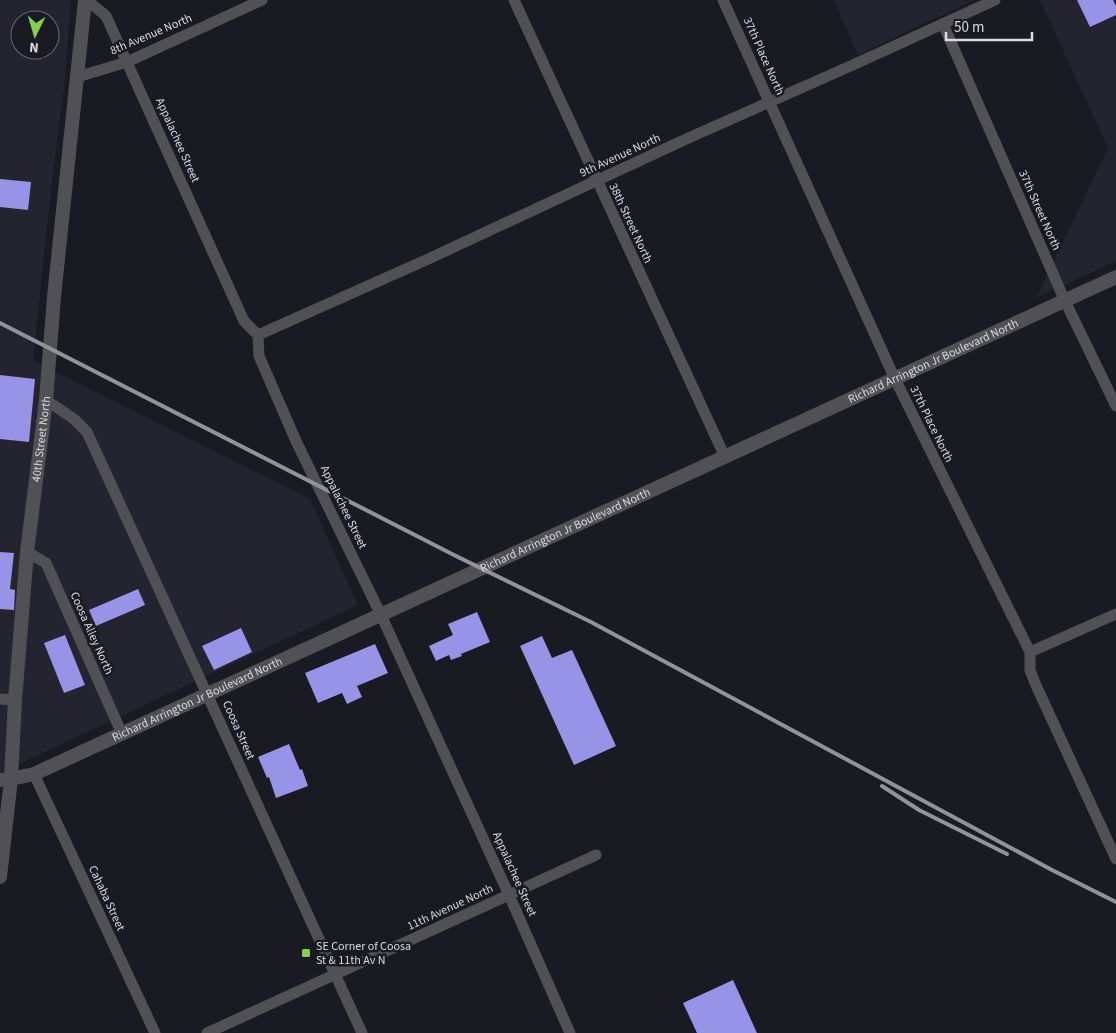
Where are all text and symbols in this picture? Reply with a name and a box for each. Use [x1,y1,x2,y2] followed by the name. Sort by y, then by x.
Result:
[10,10,60,60] north arrow
[108,10,195,59] street label: 8th Avenue North
[946,10,1032,42] scale bar
[739,15,788,98] street label: 37th Place North
[954,17,984,38] text: 50 m
[28,37,39,57] text: N
[151,95,204,185] street label: Appalachee Street
[577,129,663,182] street label: 9th Avenue North
[1014,167,1065,253] street label: 37th Street North
[605,180,657,266] street label: 38th Street North
[845,315,1021,408] street label: Richard Arrington Jr Boulevard North
[906,383,957,465] street label: 37th Place North
[28,396,55,483] street label: 40th Street North
[316,463,371,552] street label: Appalachee Street
[477,484,653,577] street label: Richard Arrington Jr Boulevard North
[66,589,117,677] street label: Coosa Alley North
[109,653,285,746] street label: Richard Arrington Jr Boulevard North
[218,698,259,763] street label: Coosa Street
[488,829,541,919] street label: Appalachee Street
[84,863,129,934] street label: Cahaba Street
[404,880,496,935] street label: 11th Avenue North
[316,938,411,969] place label: SE Corner of Coosa St & 11th Av N
[300,947,312,959] marker: SE Corner of Coosa St & 11th Av N

